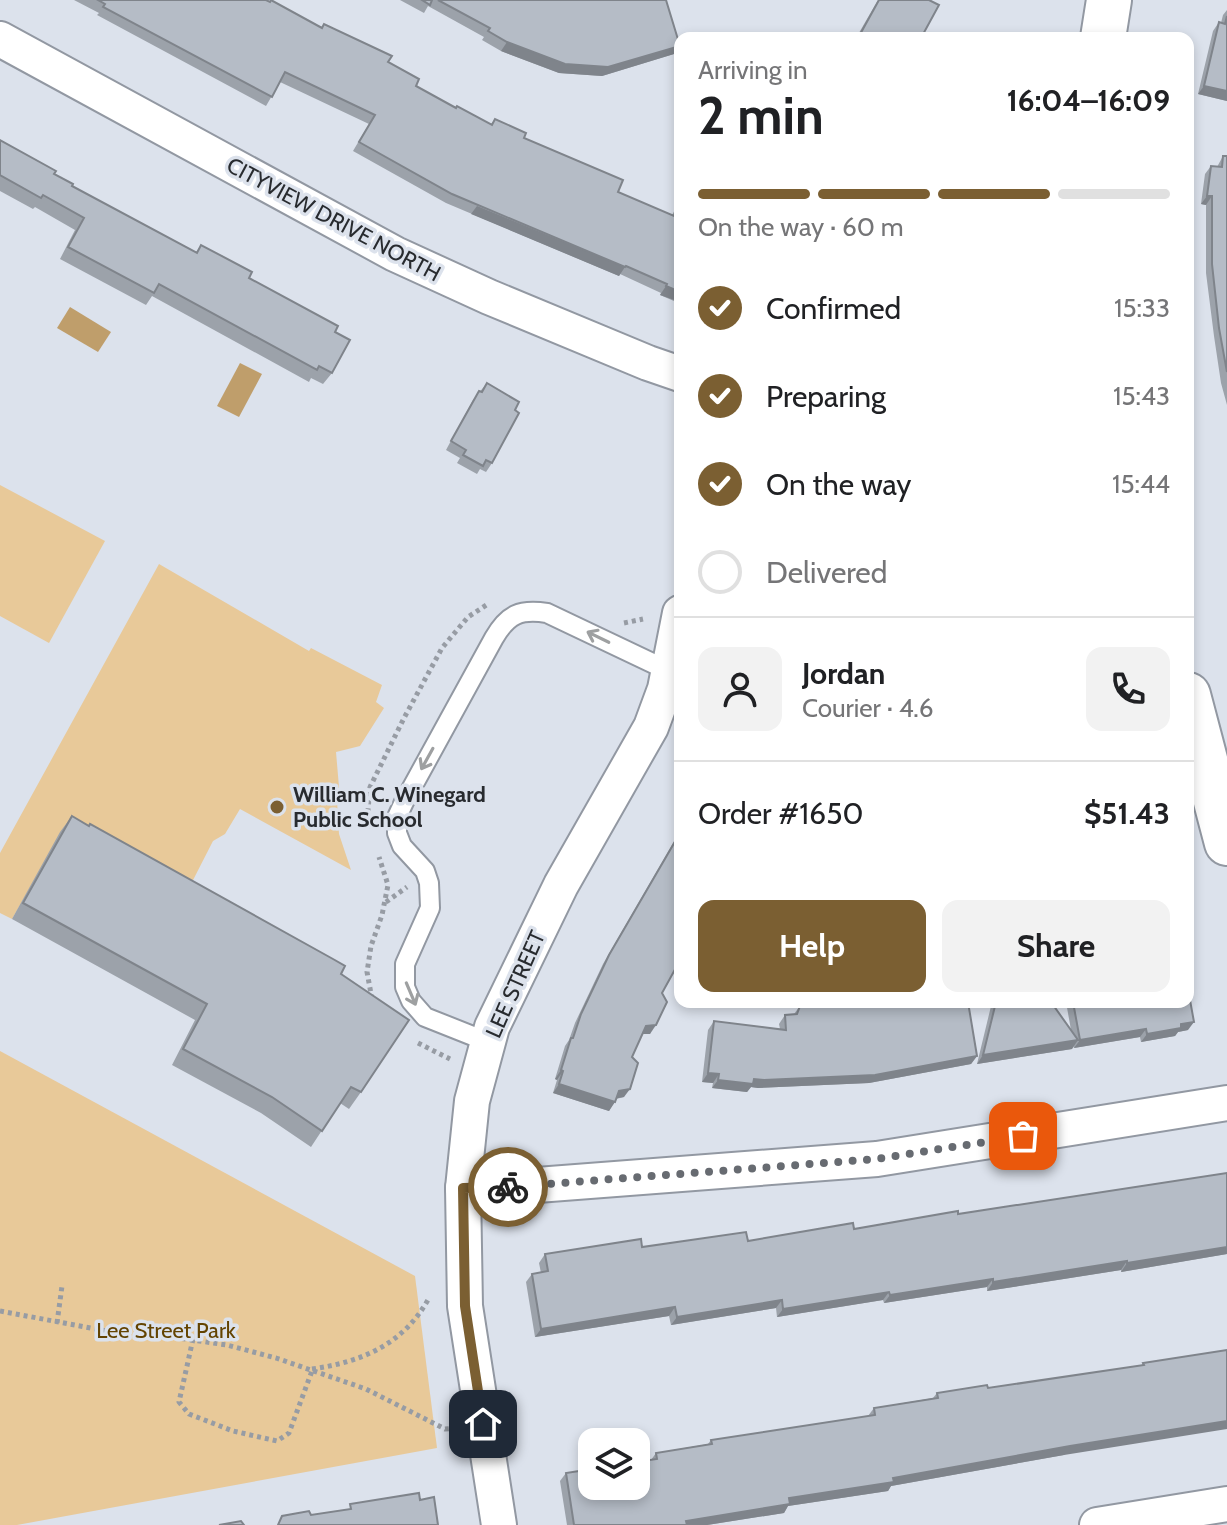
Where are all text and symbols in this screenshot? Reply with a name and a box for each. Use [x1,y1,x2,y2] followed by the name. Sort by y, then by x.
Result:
[698,54,808,86] text: Arriving in
[1007,82,1170,119] text: 16:04–16:09
[698,84,824,147] text: 2 min
[222,152,445,287] street label: CITYVIEW DRIVE NORTH
[698,211,904,243] text: On the way · 60 m
[698,286,742,330] icon: check
[766,290,901,327] text: Confirmed
[1114,292,1170,324] text: 15:33
[698,374,742,418] icon: check
[766,378,886,415] text: Preparing
[1113,380,1170,412] text: 15:43
[698,462,742,506] icon: check
[766,466,911,503] text: On the way
[1112,468,1170,500] text: 15:44
[766,554,887,591] text: Delivered
[587,629,611,644] one-way arrow
[698,647,782,731] button: person
[1086,647,1170,731] button: phone
[802,655,885,692] text: Jordan
[802,692,934,724] text: Courier · 4.6
[419,747,435,770] one-way arrow
[293,781,486,833] place label: William C. Winegard Public School
[698,795,863,832] text: Order #1650
[1084,795,1170,832] text: $51.43
[268,798,286,816] marker: William C. Winegard Public School
[698,900,926,992] button: Help
[942,900,1170,992] button: Share
[480,926,551,1042] street label: LEE STREET
[404,982,419,1006] one-way arrow
[989,1102,1057,1170] pin
[1001,1114,1045,1158] icon: bag
[468,1147,548,1227] courier
[486,1165,530,1209] icon: bike
[96,1317,236,1344] park label: Lee Street Park
[449,1390,517,1458] pin
[461,1402,505,1446] icon: home
[578,1428,650,1500] map controls
[578,1428,650,1500] button: layers

